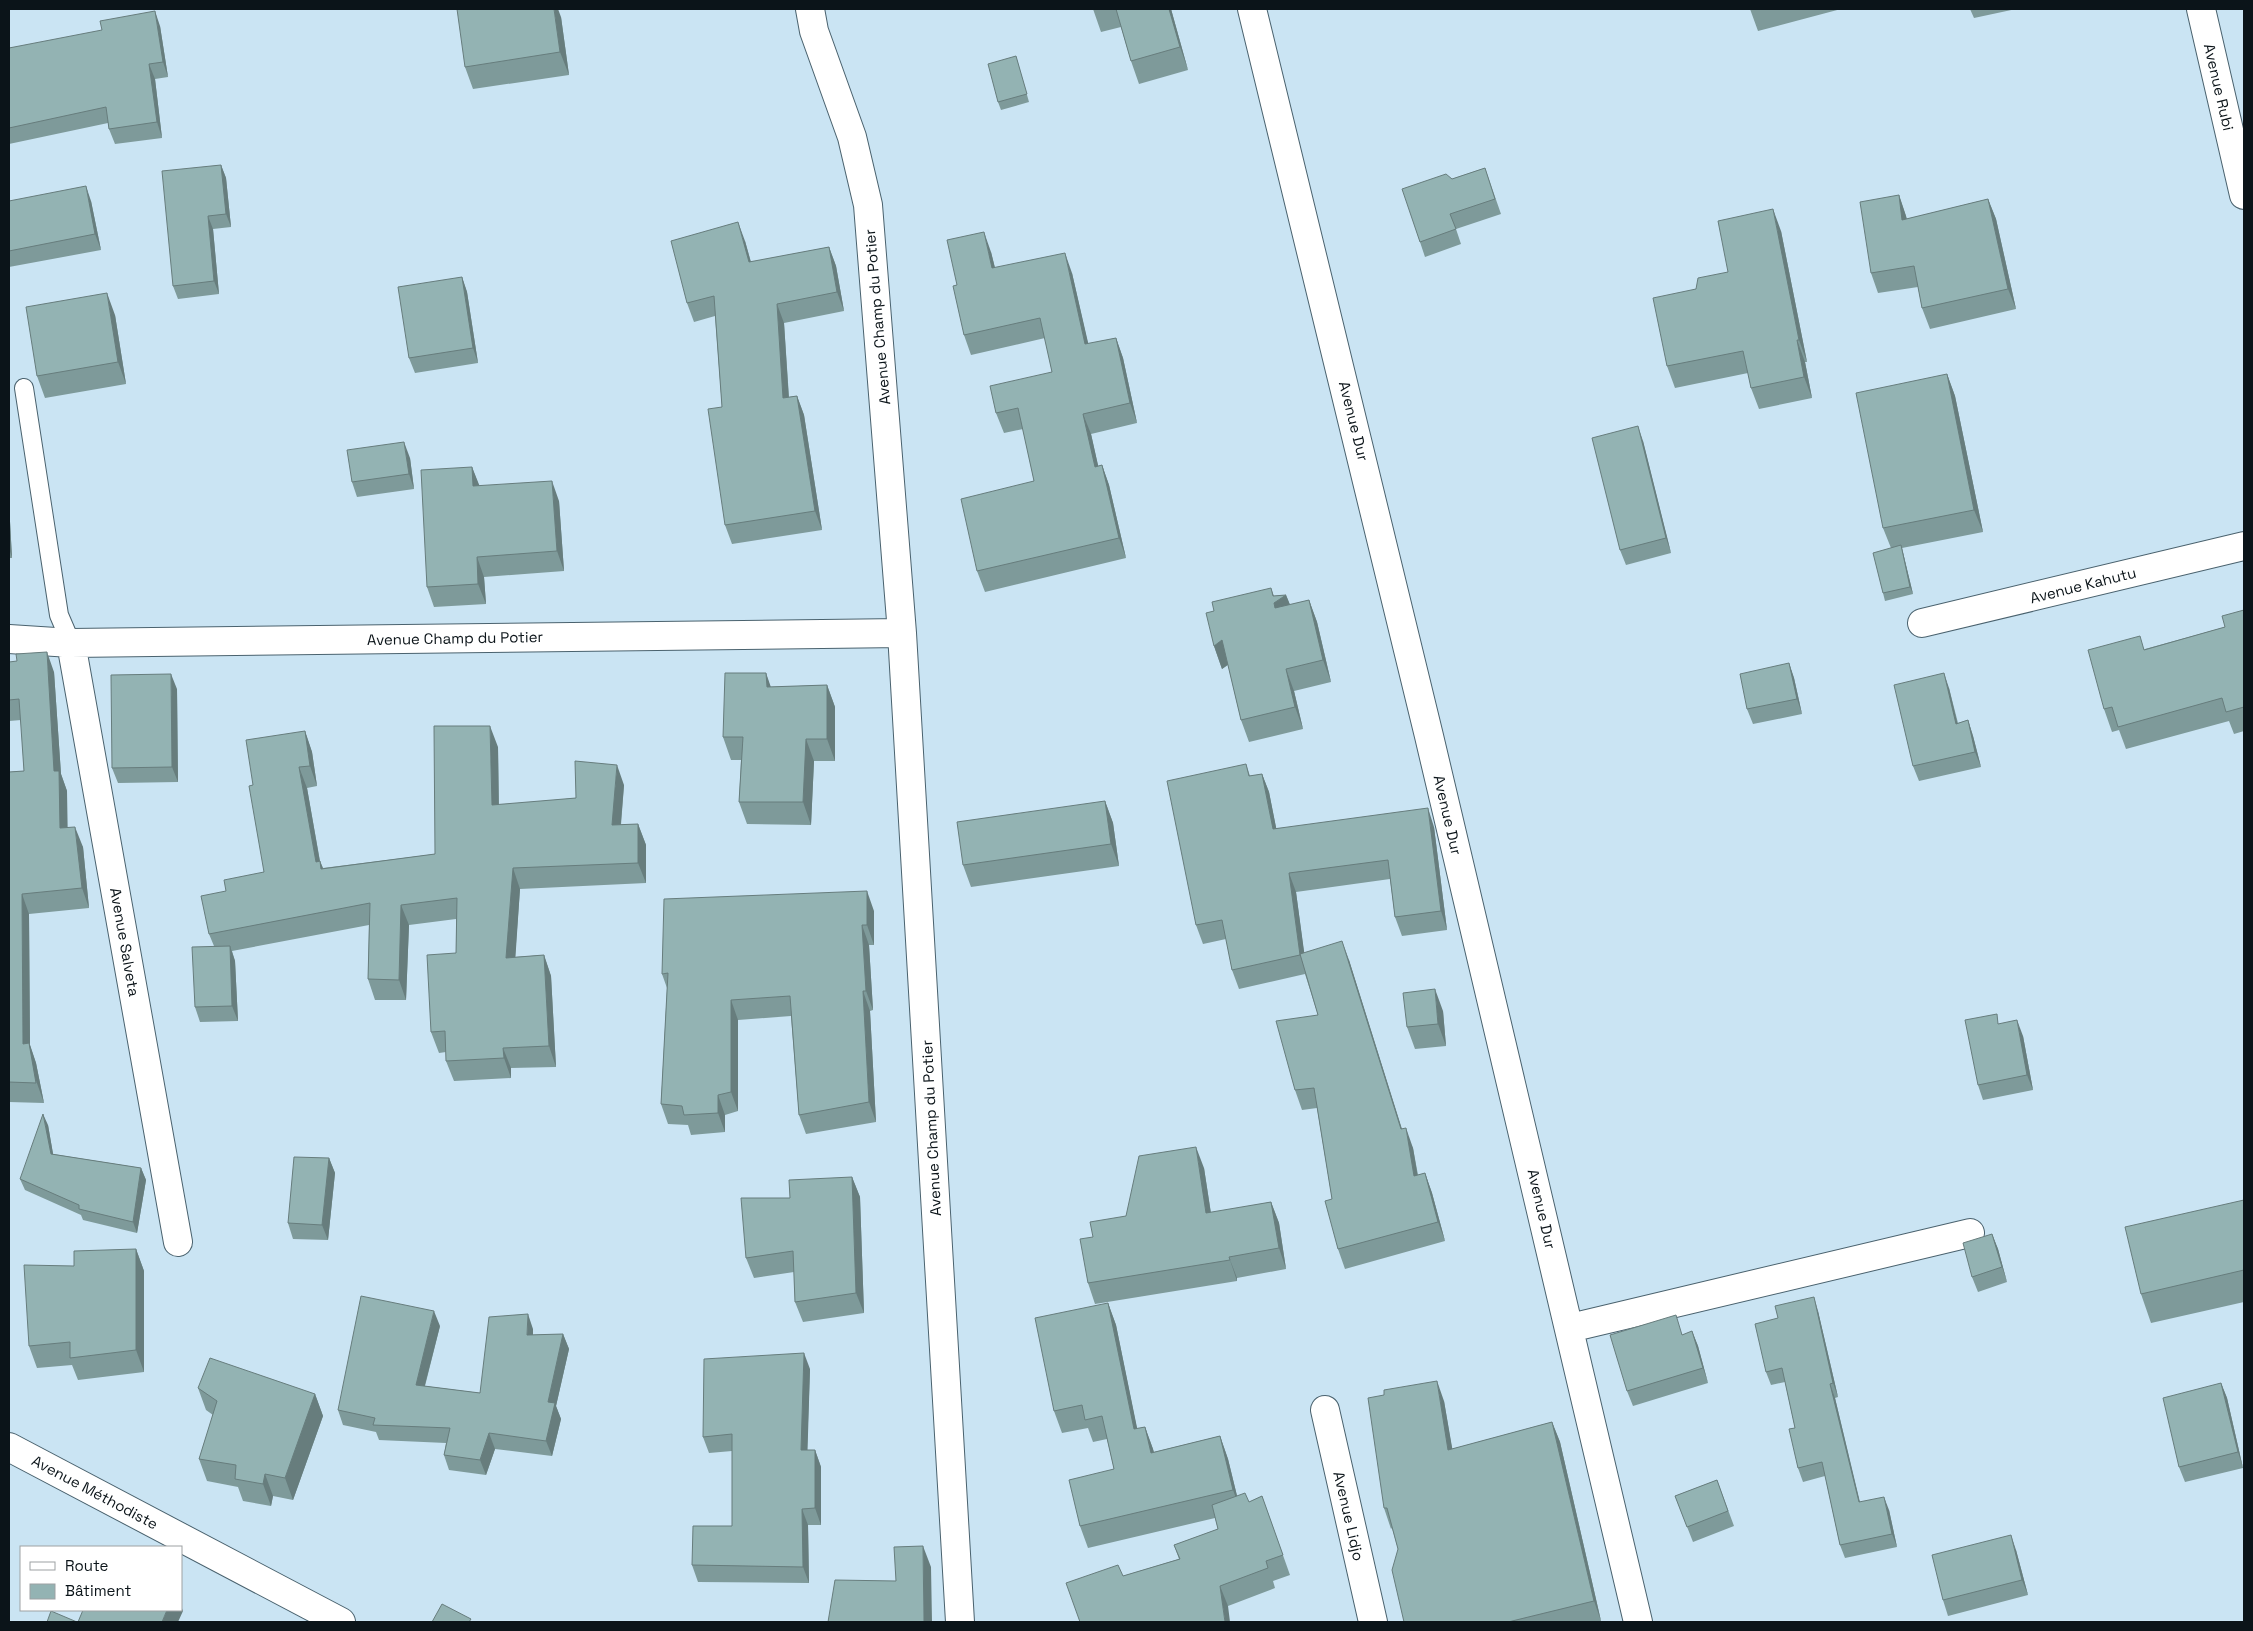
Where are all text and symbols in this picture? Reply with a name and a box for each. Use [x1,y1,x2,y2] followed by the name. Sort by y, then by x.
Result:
[2200,42,2238,132] street label: Avenue Rubi
[860,228,894,406] street label: Avenue Champ du Potier
[1335,379,1373,463] street label: Avenue Dur
[2028,563,2138,607] street label: Avenue Kahutu
[367,627,544,649] street label: Avenue Champ du Potier
[1430,773,1467,857] street label: Avenue Dur
[106,886,144,998] street label: Avenue Salveta
[917,1039,945,1217] street label: Avenue Champ du Potier
[1524,1167,1561,1251] street label: Avenue Dur
[29,1451,162,1533] street label: Avenue Méthodiste
[1329,1469,1369,1563] street label: Avenue Lidjo
[20,1546,182,1611] legend
[65,1556,109,1575] text: Route
[65,1581,131,1600] text: Bâtiment

